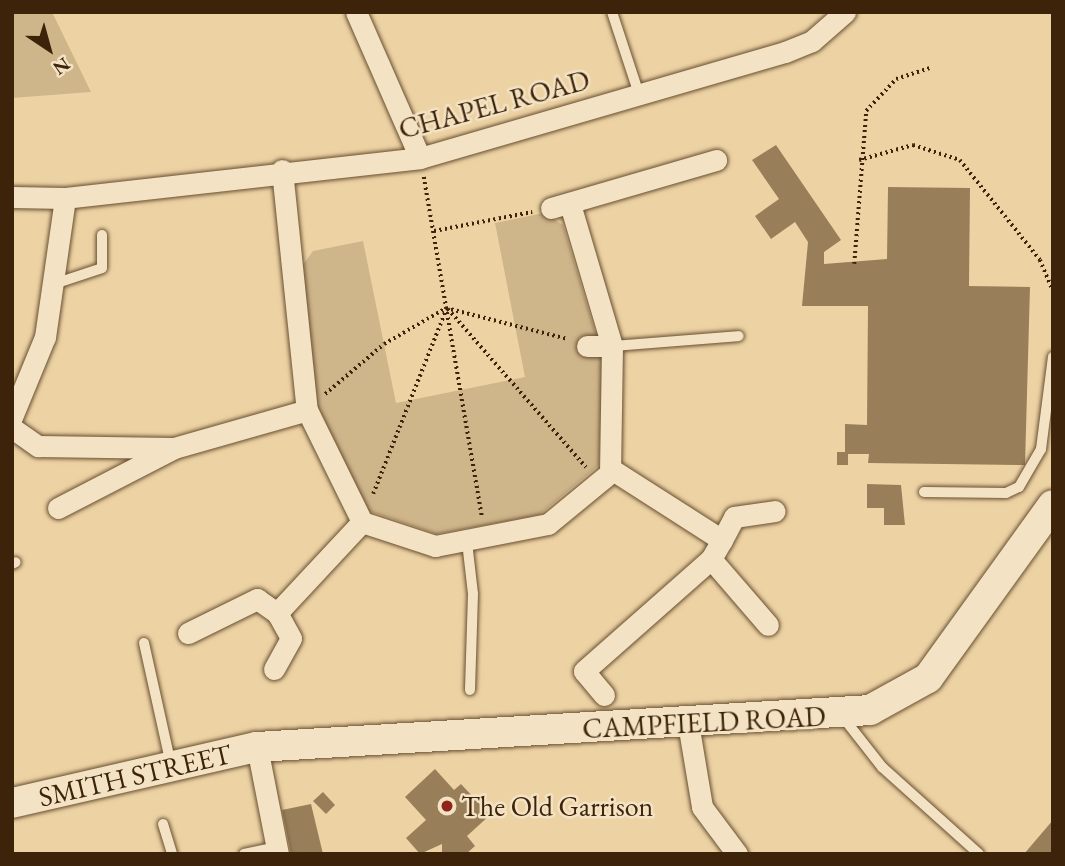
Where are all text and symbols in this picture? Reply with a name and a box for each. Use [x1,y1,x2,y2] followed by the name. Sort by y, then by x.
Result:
[14,14,84,84] north arrow
[48,52,75,81] text: N
[395,62,593,146] street label: CHAPEL ROAD
[581,699,827,745] street label: CAMPFIELD ROAD
[35,736,235,814] street label: SMITH STREET
[461,789,653,823] place label: The Old Garrison
[439,798,455,814] marker: The Old Garrison

